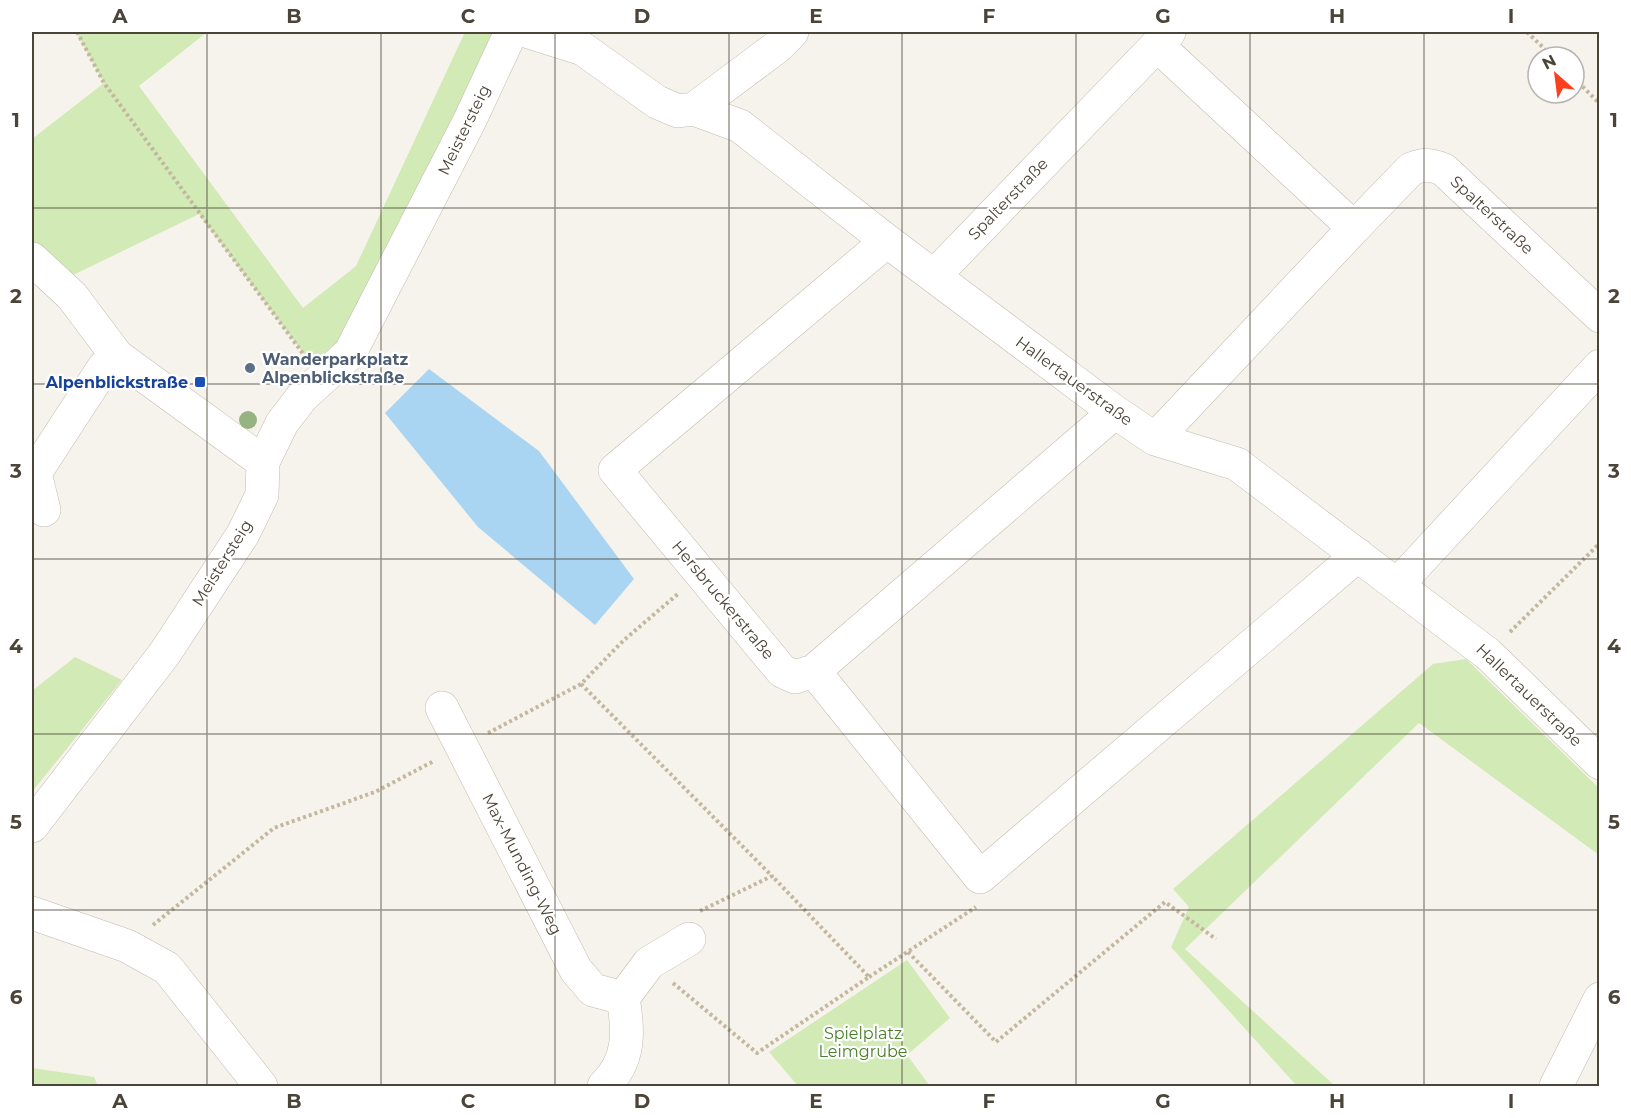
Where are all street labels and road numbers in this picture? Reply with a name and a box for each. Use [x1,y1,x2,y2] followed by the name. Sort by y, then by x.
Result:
[434,82,494,178] street label: Meistersteig
[964,154,1052,244] street label: Spalterstraße
[1447,172,1537,258] street label: Spalterstraße
[1012,332,1136,430] street label: Hallertauerstraße
[188,516,256,610] street label: Meistersteig
[668,537,778,663] street label: Hersbruckerstraße
[1472,640,1586,750] street label: Hallertauerstraße
[478,790,566,938] street label: Max-Munding-Weg

